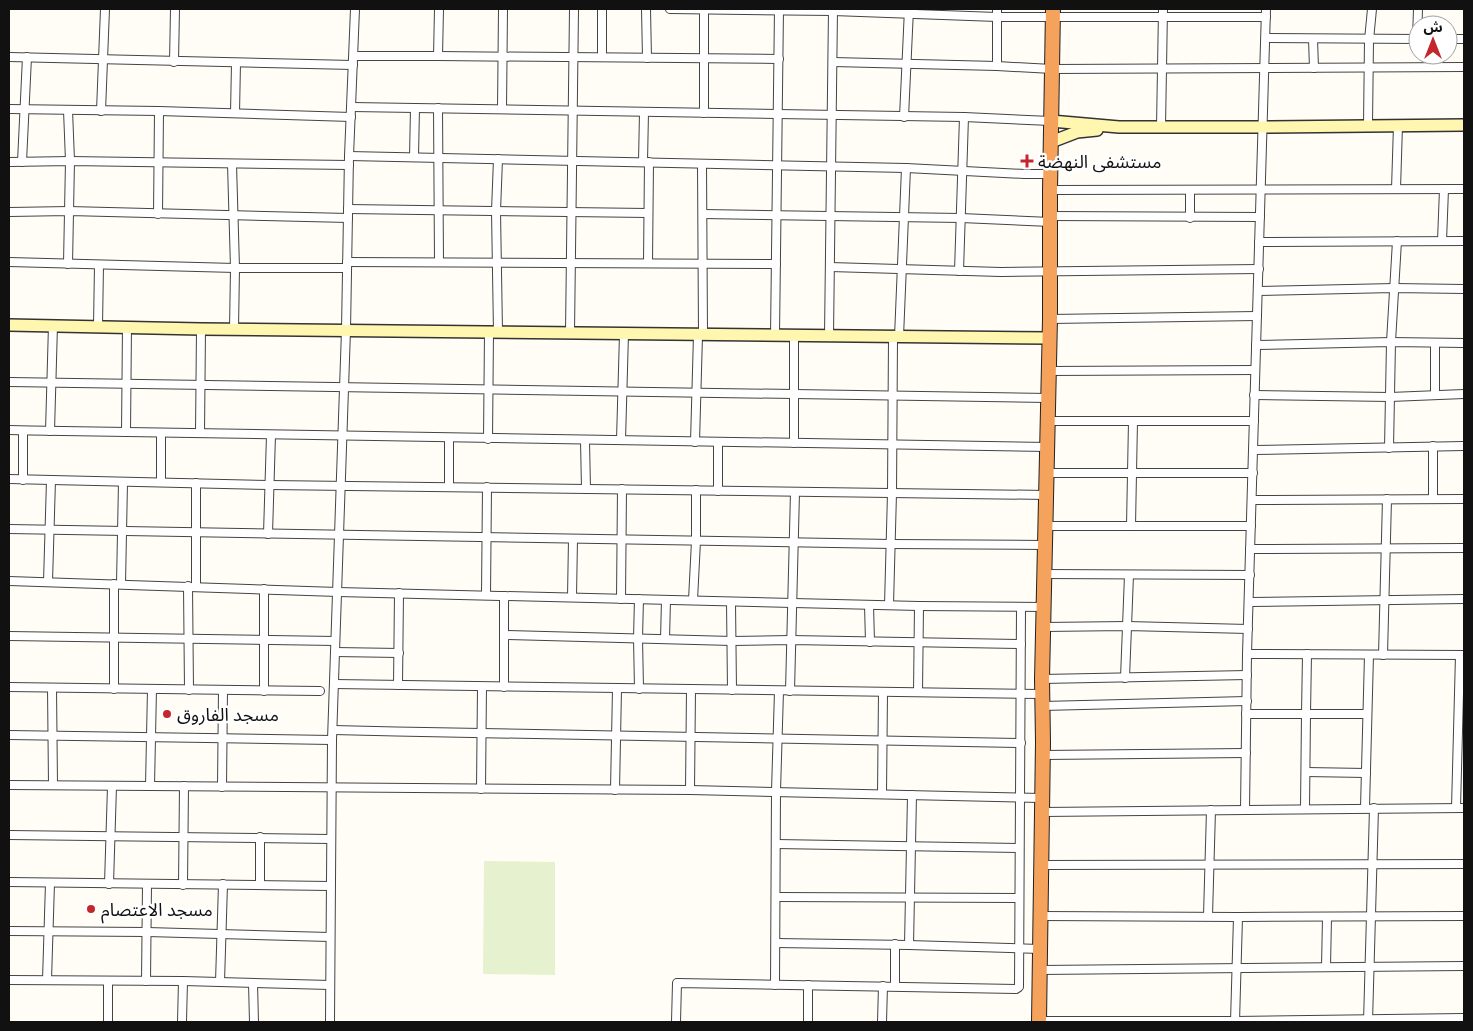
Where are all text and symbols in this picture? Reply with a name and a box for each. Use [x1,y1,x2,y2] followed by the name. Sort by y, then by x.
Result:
[1408,15,1458,65] north arrow
[1423,17,1443,36] text: ش
[1038,149,1161,173] place label: مستشفى النهضة
[1020,154,1034,168] marker: مستشفى النهضة
[177,702,279,726] place label: مسجد الفاروق
[161,708,173,720] marker: مسجد الفاروق
[101,897,213,924] place label: مسجد الاعتصام
[85,903,97,915] marker: مسجد الاعتصام

